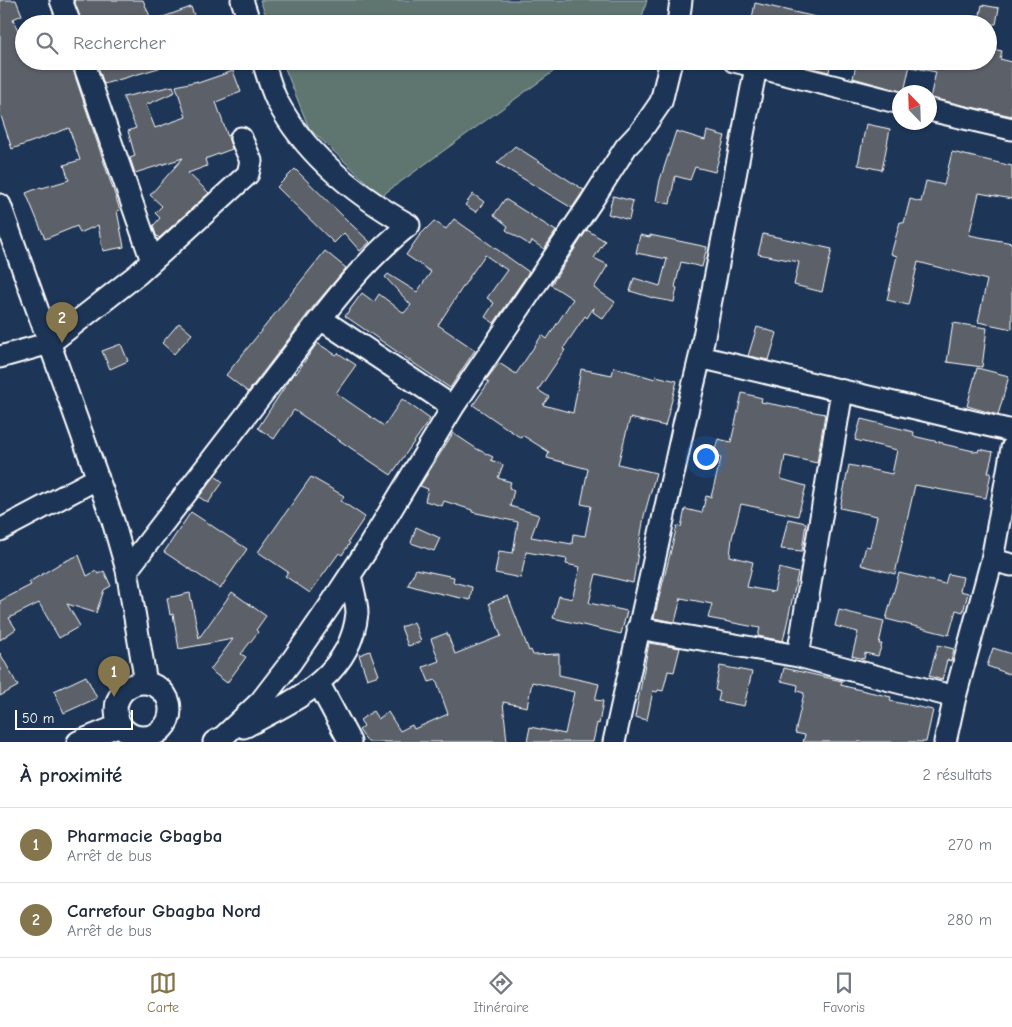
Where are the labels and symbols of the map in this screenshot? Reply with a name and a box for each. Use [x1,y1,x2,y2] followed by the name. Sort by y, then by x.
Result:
[892,85,937,130] north arrow
[46,302,78,343] pin: 2
[693,444,719,470] your location
[98,656,130,697] pin: 1
[15,707,132,730] scale bar

